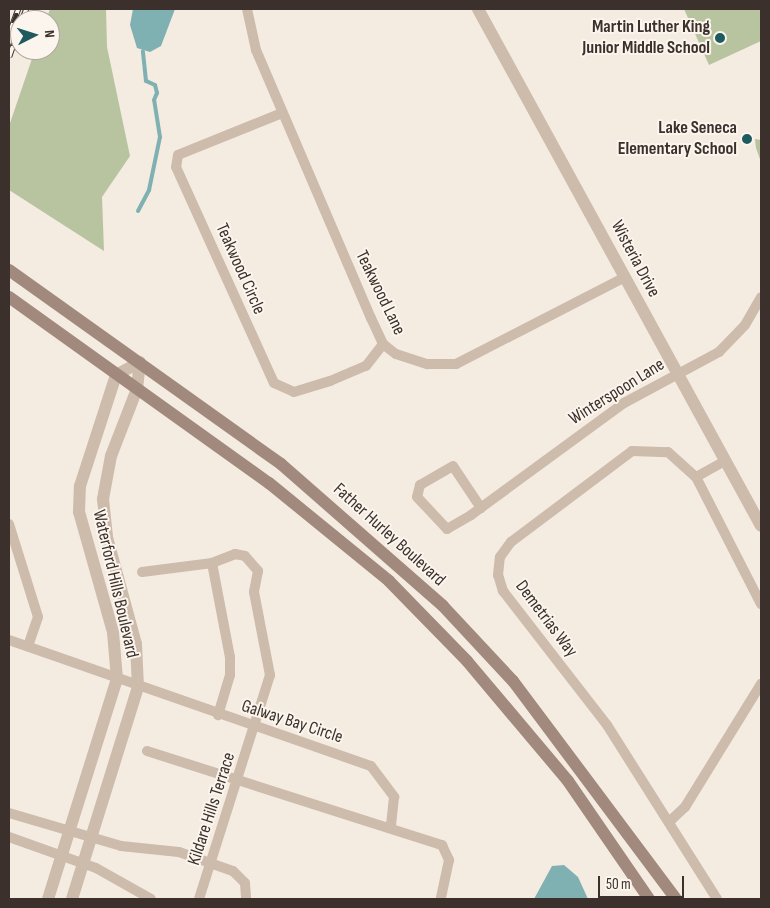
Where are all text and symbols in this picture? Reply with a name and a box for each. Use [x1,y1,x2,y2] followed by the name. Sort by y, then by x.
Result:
[10,10,60,60] north arrow
[582,17,710,59] place label: Martin Luther King Junior Middle School
[41,29,58,38] text: N
[714,32,726,44] marker: Martin Luther King Junior Middle School
[618,118,737,160] place label: Lake Seneca Elementary School
[741,133,753,145] marker: Lake Seneca Elementary School
[606,217,664,301] street label: Wisteria Drive
[210,220,270,318] street label: Teakwood Circle
[350,247,410,339] street label: Teakwood Lane
[565,354,669,430] street label: Winterspoon Lane
[328,479,450,591] street label: Father Hurley Boulevard
[87,508,143,660] street label: Waterford Hills Boulevard
[510,577,582,661] street label: Demetrias Way
[239,695,345,749] street label: Galway Bay Circle
[184,750,240,868] street label: Kildare Hills Terrace
[600,866,686,898] scale bar
[606,875,631,894] text: 50 m

